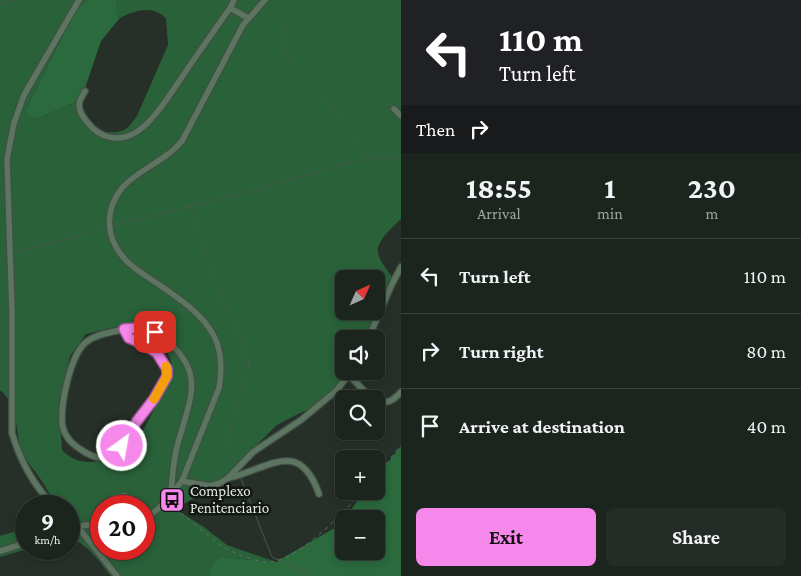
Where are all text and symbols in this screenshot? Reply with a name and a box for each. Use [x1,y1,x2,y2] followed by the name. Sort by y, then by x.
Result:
[416,20,481,85] icon: left
[499,20,583,59] text: 110 m
[499,61,576,86] text: Turn left
[465,115,493,143] icon: right
[416,119,455,140] text: Then
[466,171,532,204] text: 18:55
[604,171,616,204] text: 1
[688,171,736,204] text: 230
[477,205,521,222] text: Arrival
[597,205,623,222] text: min
[705,205,718,222] text: m
[416,262,444,290] icon: left
[459,266,531,287] text: Turn left
[744,266,786,287] text: 110 m
[335,270,385,320] north arrow
[335,270,385,560] map controls
[134,311,176,353] pin
[141,318,169,346] icon: arrive
[335,330,385,380] button: sound
[416,337,444,365] icon: right
[459,341,544,362] text: Turn right
[746,341,786,362] text: 80 m
[335,390,385,440] button: search
[416,412,444,440] icon: arrive
[459,416,625,437] text: Arrive at destination
[747,416,786,437] text: 40 m
[95,419,147,471] position arrow
[335,450,385,500] button: +
[190,483,269,516] place label: Complexo Penitenciario
[159,487,185,513] bus stop icon: Complexo Penitenciario
[90,495,155,560] speed limit sign: 20
[41,508,54,535] text: 9
[416,508,596,566] button: Exit
[606,508,786,566] button: Share
[335,510,385,560] button: −
[35,533,60,547] text: km/h

